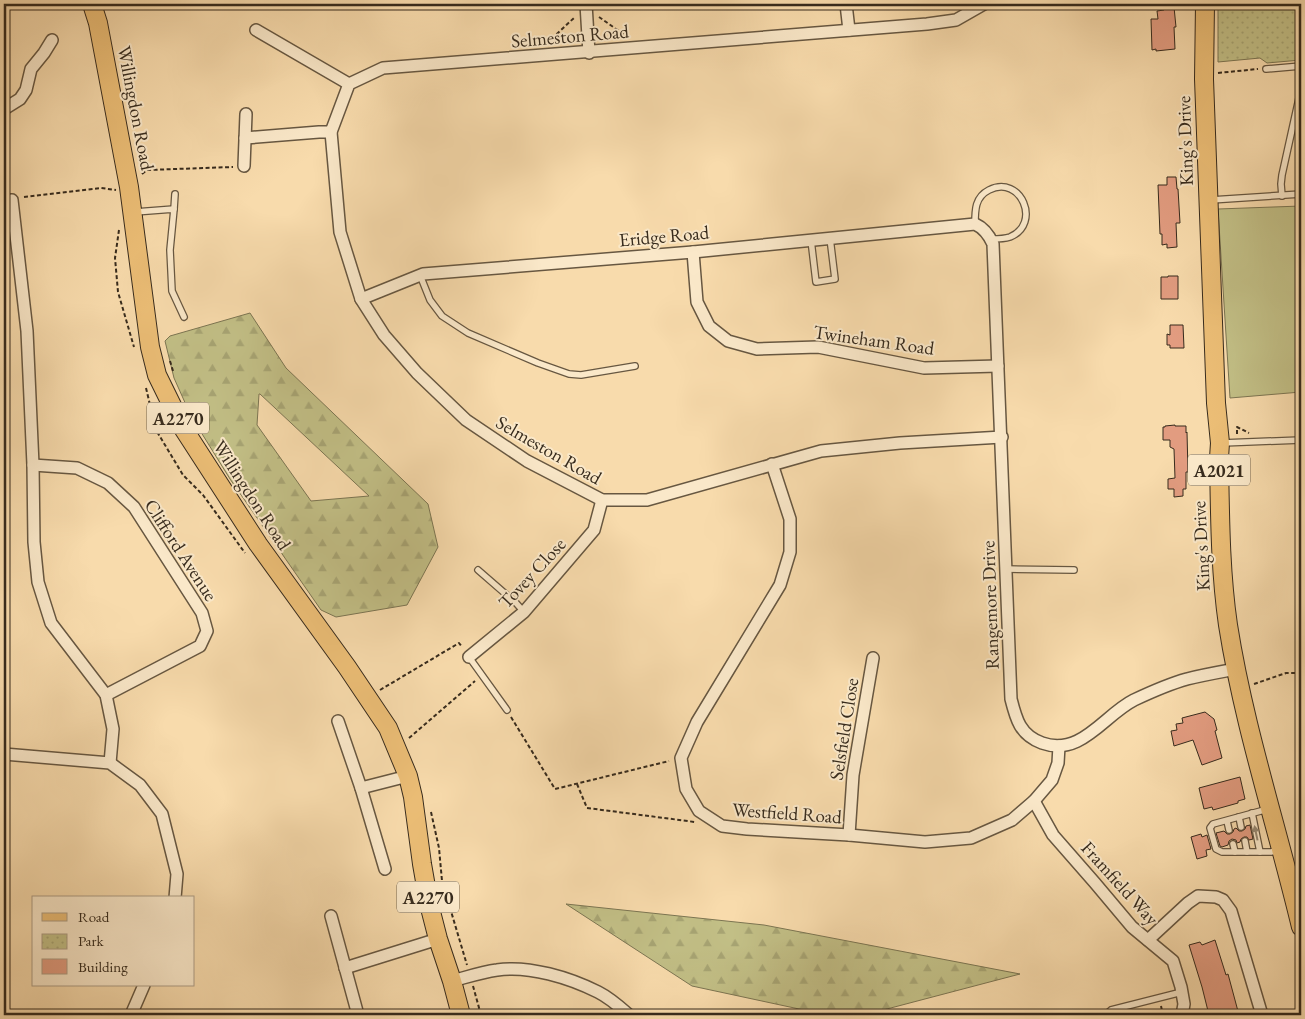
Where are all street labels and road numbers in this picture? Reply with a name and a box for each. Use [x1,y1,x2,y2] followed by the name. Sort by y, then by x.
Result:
[510,18,630,54] street label: Selmeston Road
[112,44,160,173] street label: Willingdon Road
[1171,95,1199,187] street label: King's Drive
[618,220,711,252] street label: Eridge Road
[812,319,936,361] street label: Twineham Road
[147,402,209,433] road number: A2270
[492,410,607,491] street label: Selmeston Road
[207,435,297,555] street label: Willingdon Road
[1188,454,1250,486] road number: A2021
[139,494,223,606] street label: Clifford Avenue
[1186,500,1216,592] street label: King's Drive
[493,532,571,614] street label: Tovey Close
[975,540,1005,670] street label: Rangemore Drive
[824,676,864,782] street label: Selsfield Close
[731,797,843,829] street label: Westfield Road
[1076,836,1165,931] street label: Framfield Way
[397,882,459,912] road number: A2270

